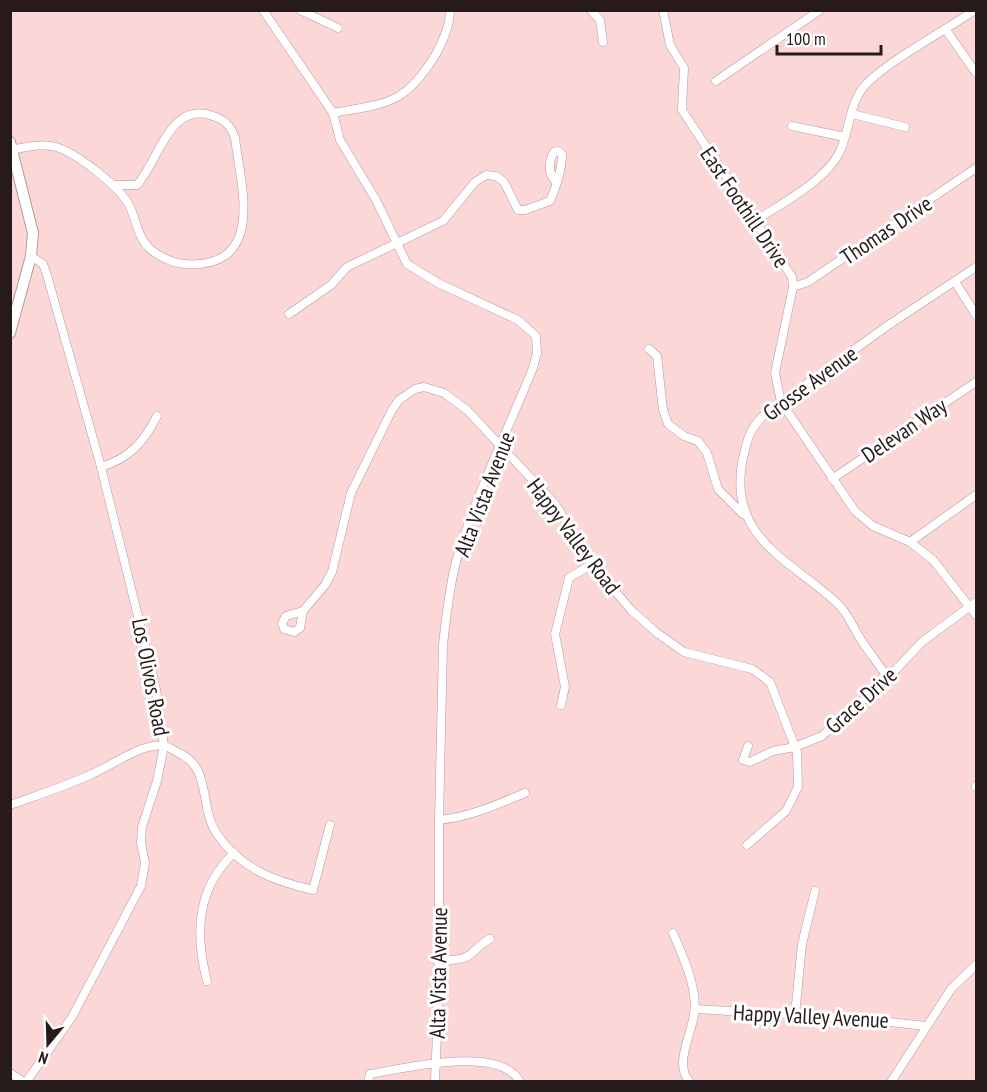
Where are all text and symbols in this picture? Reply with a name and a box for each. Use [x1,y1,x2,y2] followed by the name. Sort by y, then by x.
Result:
[777,18,880,56] scale bar
[786,27,826,50] text: 100 m
[694,141,796,273] street label: East Foothill Drive
[835,189,937,271] street label: Thomas Drive
[757,339,863,427] street label: Grosse Avenue
[856,391,953,469] street label: Delevan Way
[447,428,521,560] street label: Alta Vista Avenue
[521,472,627,600] street label: Happy Valley Road
[126,616,176,738] street label: Los Olivos Road
[819,661,903,739] street label: Grace Drive
[423,907,453,1039] street label: Alta Vista Avenue
[733,998,889,1034] street label: Happy Valley Avenue
[18,1014,78,1074] north arrow
[36,1047,50,1069] text: N

